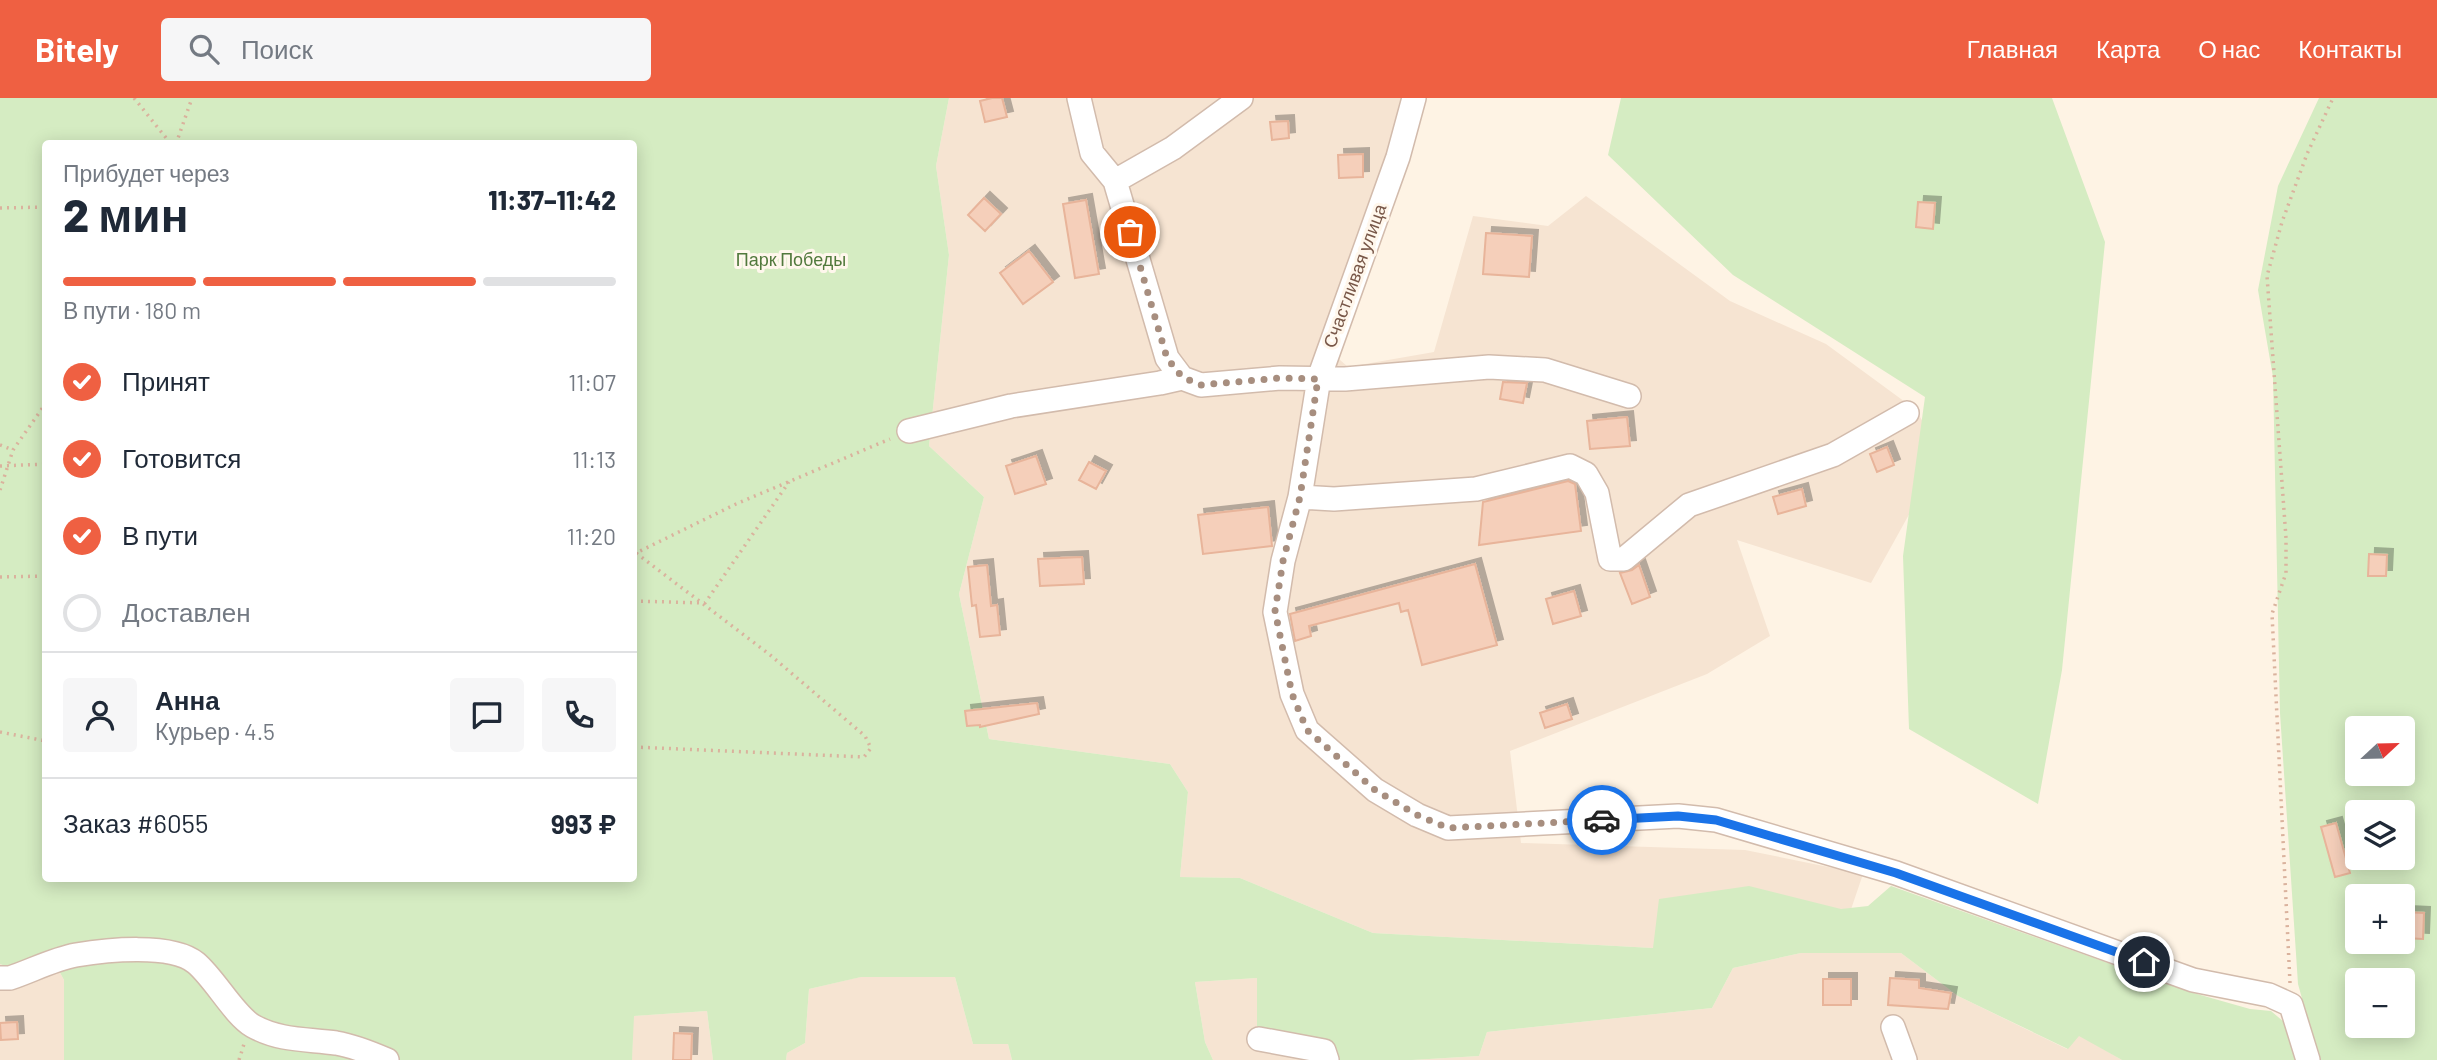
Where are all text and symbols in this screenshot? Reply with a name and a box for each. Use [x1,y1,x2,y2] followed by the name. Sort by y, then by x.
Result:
[161,18,651,81] search box
[35,29,119,69] text: Bitely
[185,30,223,68] icon: search
[241,33,313,64] text: Поиск
[1967,34,2058,63] text: Главная
[2096,34,2160,63] text: Карта
[2198,34,2260,63] text: О нас
[2298,34,2402,63] text: Контакты
[63,159,230,187] text: Прибудет через
[488,184,616,215] text: 11:37–11:42
[63,186,188,241] text: 2 мин
[1318,200,1391,351] street label: Счастливая улица
[1100,202,1160,262] pin
[1111,213,1149,251] icon: bag
[736,248,846,270] park label: Парк Победы
[63,296,201,324] text: В пути · 180 m
[63,363,101,401] icon: check
[122,365,210,396] text: Принят
[568,368,616,396] text: 11:07
[63,440,101,478] icon: check
[122,442,241,473] text: Готовится
[572,445,616,473] text: 11:13
[63,517,101,555] icon: check
[122,519,198,550] text: В пути
[567,522,616,550] text: 11:20
[122,596,251,627] text: Доставлен
[63,678,137,752] button: person
[450,678,524,752] button: chat
[542,678,616,752] button: phone
[155,684,220,715] text: Анна
[2345,716,2415,786] north arrow
[2345,716,2415,1038] map controls
[155,717,275,745] text: Курьер · 4.5
[1567,785,1637,855] courier
[2345,800,2415,870] button: layers
[1583,801,1621,839] icon: car
[63,807,208,838] text: Заказ #6055
[551,808,616,839] text: 993 ₽
[2345,884,2415,954] button: +
[2114,932,2174,992] pin
[2125,943,2163,981] icon: home
[2345,968,2415,1038] button: −

